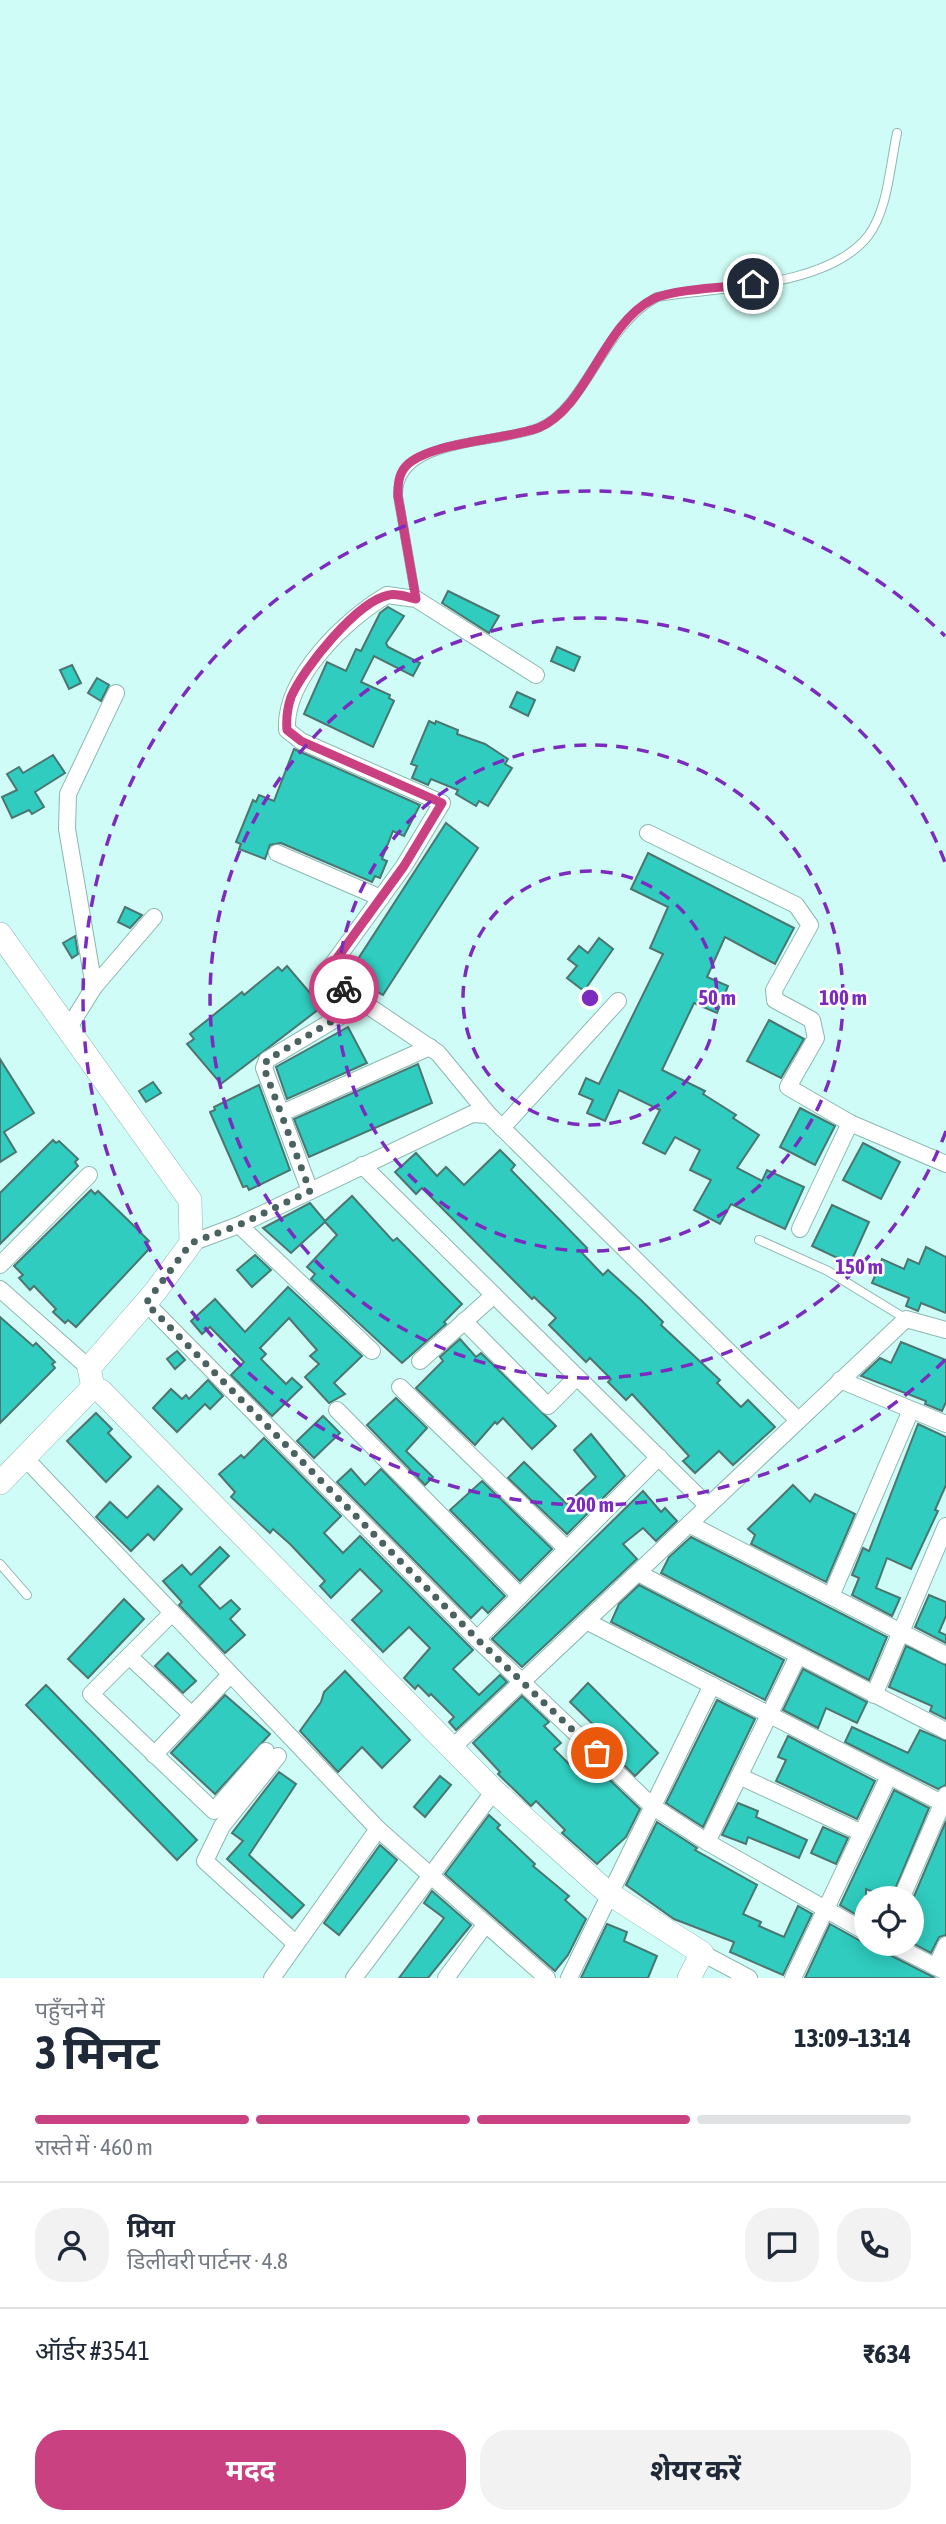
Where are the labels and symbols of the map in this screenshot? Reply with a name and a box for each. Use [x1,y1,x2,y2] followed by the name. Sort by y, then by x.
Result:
[723,254,783,314] pin
[309,954,379,1024] courier
[698,985,736,1009] text: 50 m
[819,985,867,1009] text: 100 m
[578,986,602,1010] centre of rings
[835,1254,883,1278] text: 150 m
[566,1492,614,1516] text: 200 m
[567,1723,627,1783] pin

